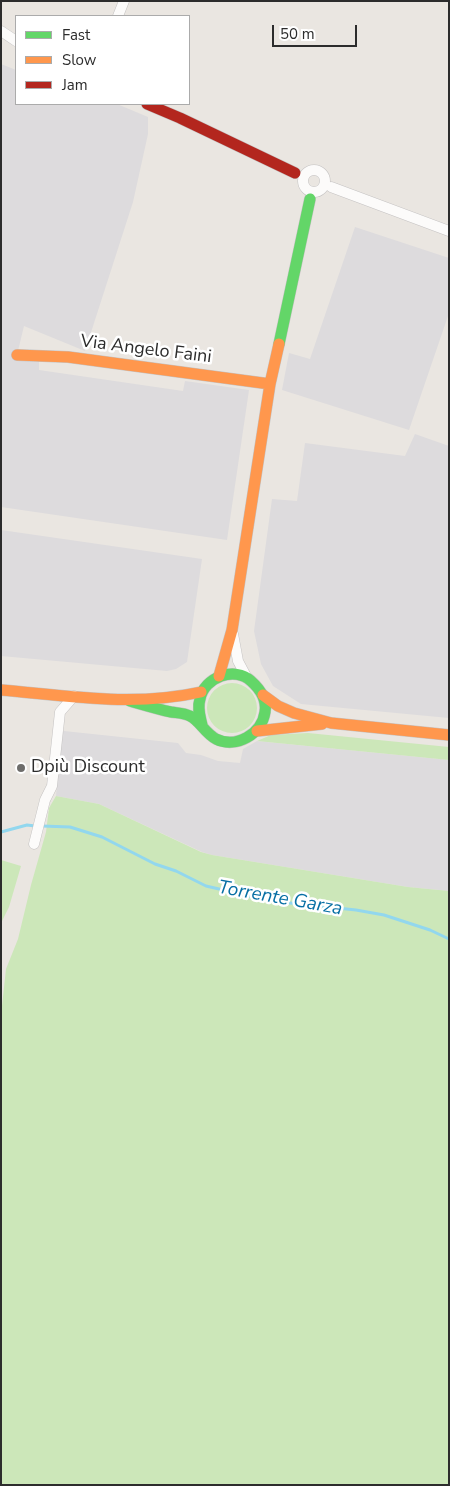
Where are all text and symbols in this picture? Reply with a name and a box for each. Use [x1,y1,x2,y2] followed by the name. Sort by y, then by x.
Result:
[15,15,190,105] legend
[275,15,360,47] scale bar
[280,24,315,44] text: 50 m
[62,25,90,45] text: Fast
[62,50,96,70] text: Slow
[62,75,88,95] text: Jam
[79,331,213,369] street label: Via Angelo Faini
[31,757,145,779] place label: Dpiù Discount
[15,762,27,774] marker: Dpiù Discount
[216,877,344,921] water label: Torrente Garza

